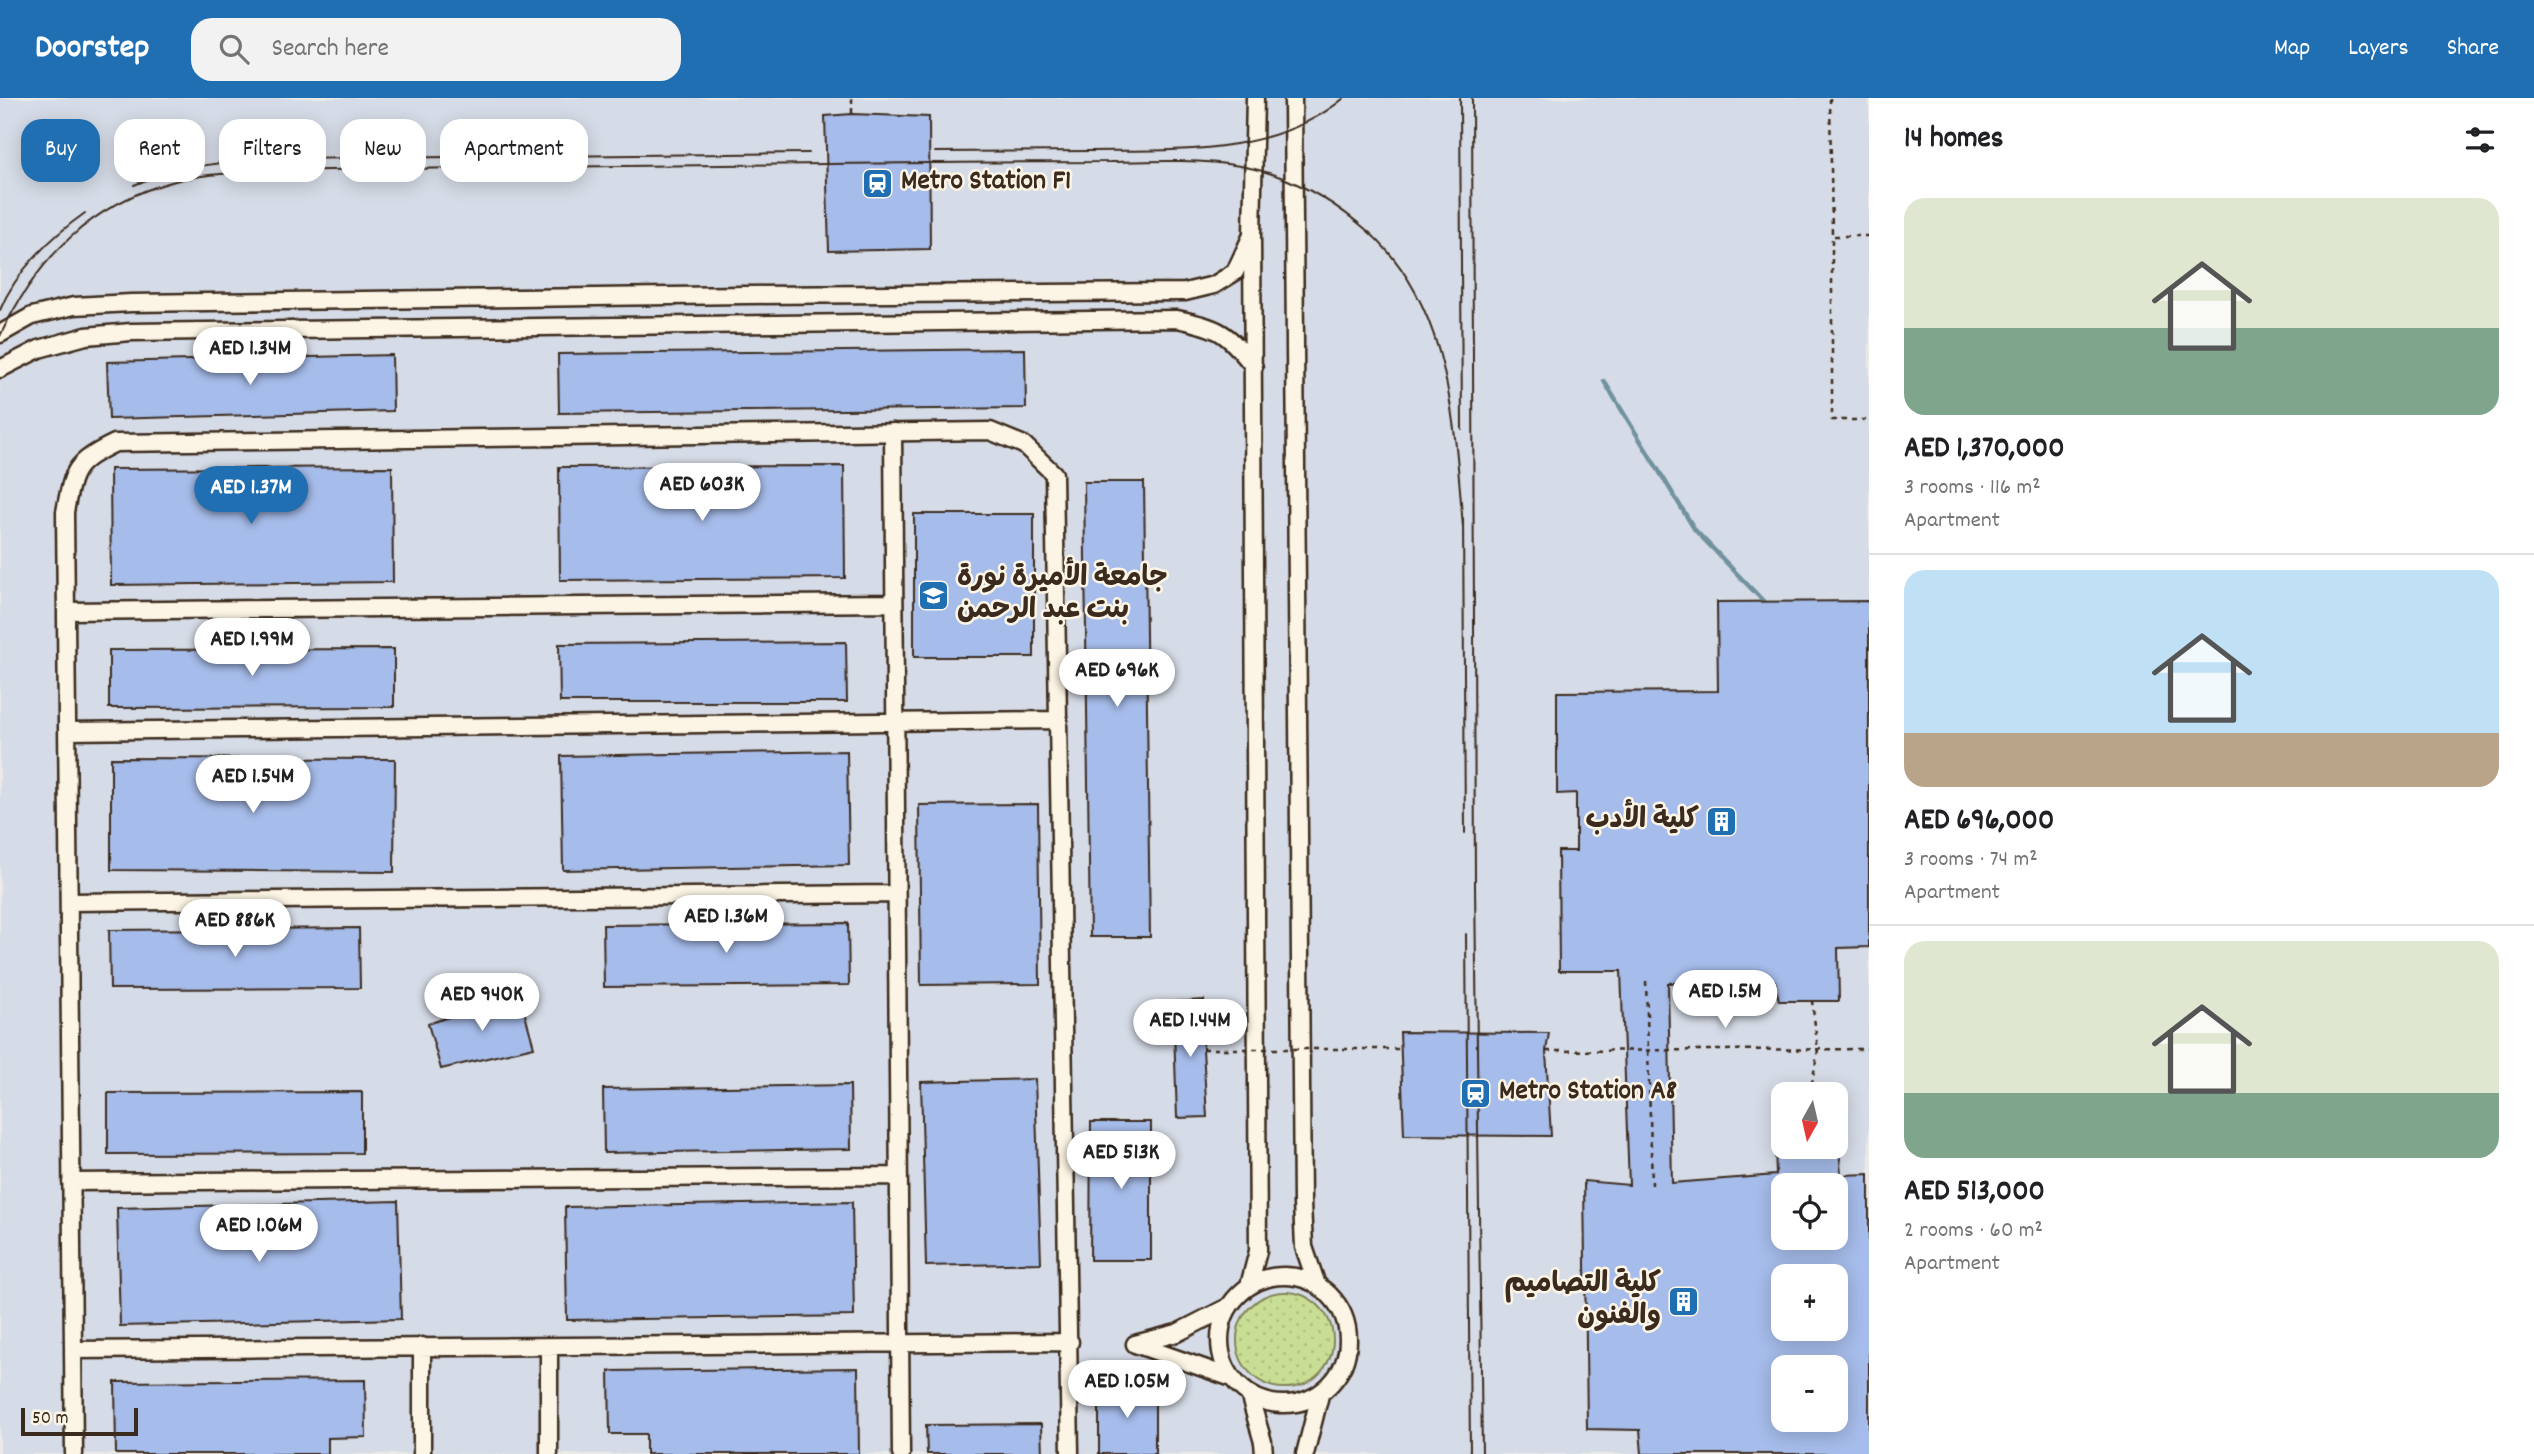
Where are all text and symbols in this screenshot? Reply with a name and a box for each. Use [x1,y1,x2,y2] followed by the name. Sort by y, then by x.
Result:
[191,18,681,81] search box
[35,26,149,73] text: Doorstep
[215,30,253,68] icon: search
[271,31,389,68] text: Search here
[2274,32,2310,66] text: Map
[2348,32,2409,66] text: Layers
[2447,32,2499,66] text: Share
[21,119,100,182] chip: Buy
[114,119,205,182] chip: Rent
[219,119,326,182] chip: Filters
[340,119,426,182] chip: New
[440,119,588,182] chip: Apartment
[1904,119,2003,162] text: 14 homes
[2461,121,2499,159] icon: filters
[901,163,1071,203] place label: Metro Station F1
[861,166,895,200] station icon: Metro Station F1
[2139,243,2265,369] icon: home
[170,328,330,387] pin: AED 1.34M
[209,333,291,366] text: AED 1.34M
[1904,429,2065,472] text: AED 1,370,000
[630,464,774,523] pin: AED 603K
[171,466,331,526] pin: AED 1.37M
[660,469,744,502] text: AED 603K
[210,472,292,505] text: AED 1.37M
[1904,472,2041,505] text: 3 rooms · 116 m²
[1904,505,2000,538] text: Apartment
[957,557,1168,632] place label: جامعة الأميرة نورة بنت عبد الرحمن
[917,579,951,613] school or university icon: جامعة الأميرة نورة بنت عبد الرحمن
[2139,615,2265,741] icon: home
[172,618,332,678] pin: AED 1.99M
[210,624,294,657] text: AED 1.99M
[1045,650,1189,709] pin: AED 696K
[1075,655,1159,688] text: AED 696K
[173,756,333,815] pin: AED 1.54M
[212,761,294,794] text: AED 1.54M
[1586,799,1700,842] place label: كلية الأدب
[1904,801,2054,844] text: AED 696,000
[1705,805,1739,839] building icon: كلية الأدب
[1904,844,2038,877] text: 3 rooms · 74 m²
[1904,877,2000,910] text: Apartment
[646,896,806,955] pin: AED 1.36M
[163,900,307,959] pin: AED 886K
[684,901,768,934] text: AED 1.36M
[195,905,275,938] text: AED 886K
[1653,970,1797,1030] pin: AED 1.5M
[410,974,554,1033] pin: AED 940K
[1688,976,1762,1009] text: AED 1.5M
[440,979,524,1012] text: AED 940K
[2139,986,2265,1112] icon: home
[1110,1000,1270,1059] pin: AED 1.44M
[1149,1005,1231,1038] text: AED 1.44M
[1499,1073,1677,1113] place label: Metro Station A8
[1459,1076,1493,1110] station icon: Metro Station A8
[1771,1082,1848,1158] north arrow
[1771,1082,1848,1432] map controls
[1049,1132,1193,1191] pin: AED 513K
[1083,1137,1159,1170] text: AED 513K
[1904,1172,2045,1215] text: AED 513,000
[1771,1173,1848,1250] button: locate
[179,1204,339,1264] pin: AED 1.06M
[216,1210,302,1243] text: AED 1.06M
[1904,1215,2043,1248] text: 2 rooms · 60 m²
[1904,1248,2000,1281] text: Apartment
[1771,1264,1848,1341] button: +
[1505,1266,1662,1338] place label: كلية التصاميم والفنون
[1667,1285,1701,1319] building icon: كلية التصاميم والفنون
[1771,1355,1848,1432] button: −
[1047,1360,1207,1420] pin: AED 1.05M
[1084,1366,1170,1399] text: AED 1.05M
[21,1405,138,1437] scale bar
[32,1406,69,1433] text: 50 m

